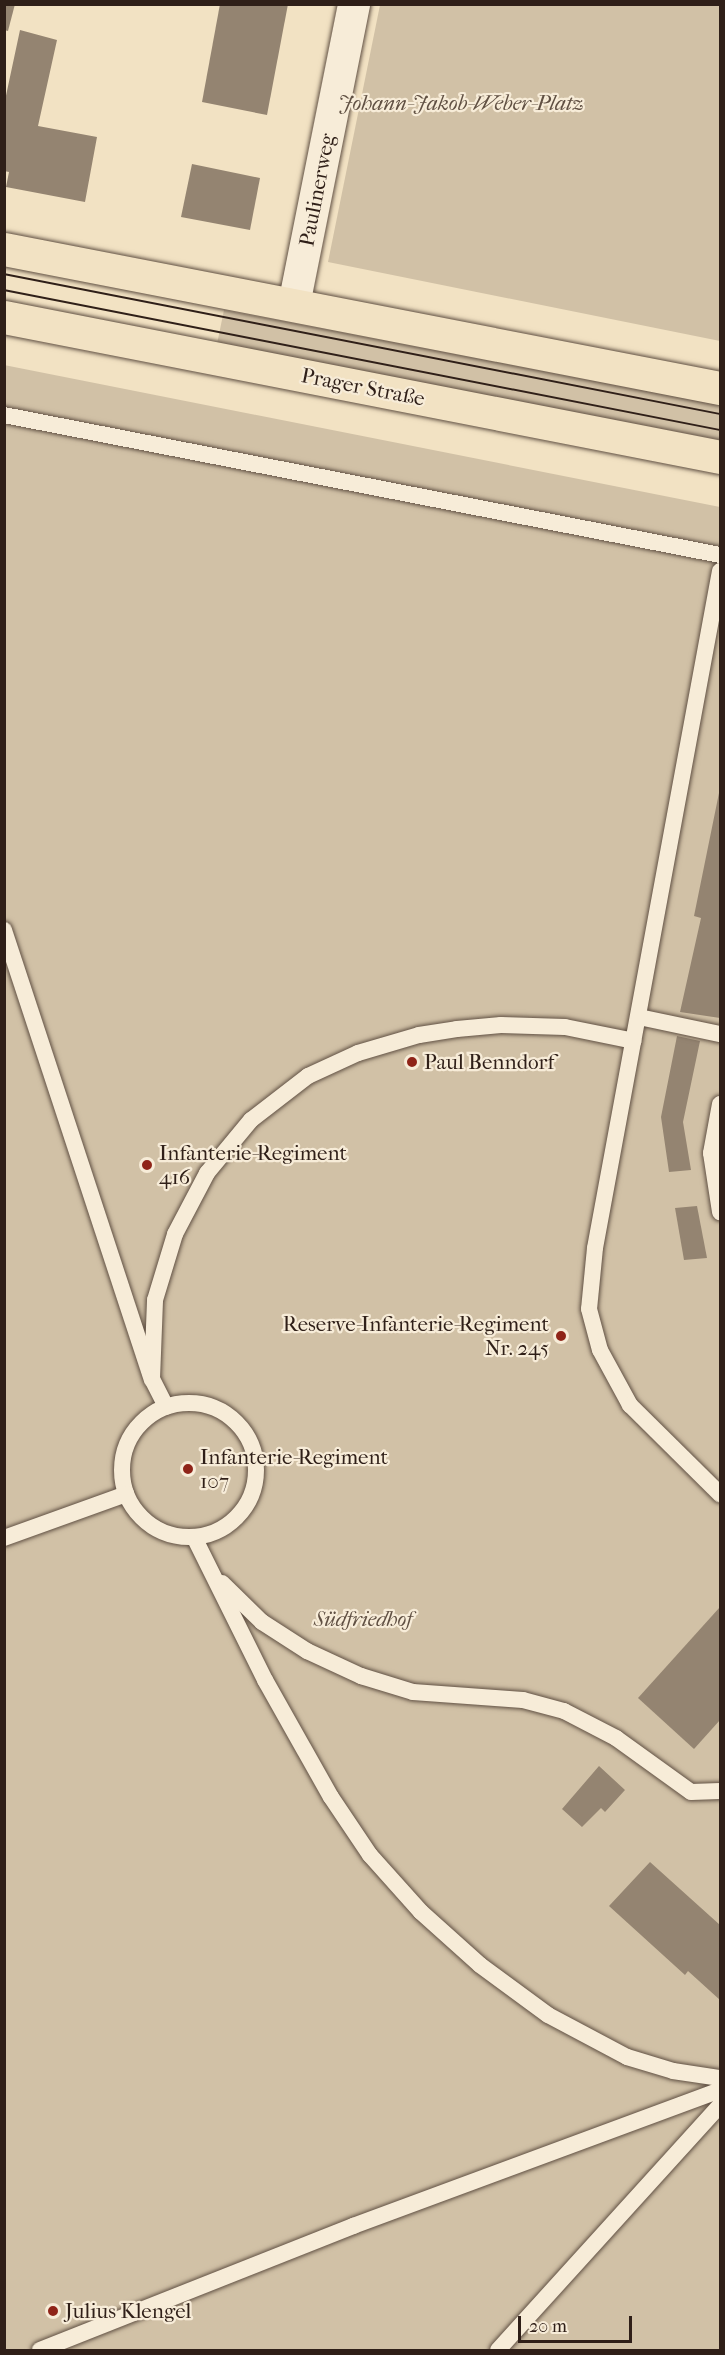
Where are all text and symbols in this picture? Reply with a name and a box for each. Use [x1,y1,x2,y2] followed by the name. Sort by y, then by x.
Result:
[338,90,584,116] park label: Johann-Jakob-Weber-Platz
[294,131,340,249] street label: Paulinerweg
[299,363,427,411] street label: Prager Straße
[424,1049,554,1075] place label: Paul Benndorf
[405,1055,419,1069] marker: Paul Benndorf
[159,1140,347,1190] place label: Infanterie-Regiment 416
[140,1158,154,1172] marker: Infanterie-Regiment 416
[283,1311,549,1361] place label: Reserve-Infanterie-Regiment Nr. 245
[554,1329,568,1343] marker: Reserve-Infanterie-Regiment Nr. 245
[200,1444,388,1494] place label: Infanterie-Regiment 107
[181,1462,195,1476] marker: Infanterie-Regiment 107
[314,1606,412,1632] park label: Südfriedhof
[65,2298,191,2324] place label: Julius Klengel
[46,2304,60,2318] marker: Julius Klengel
[521,2304,635,2342] scale bar
[529,2316,567,2337] text: 20 m

